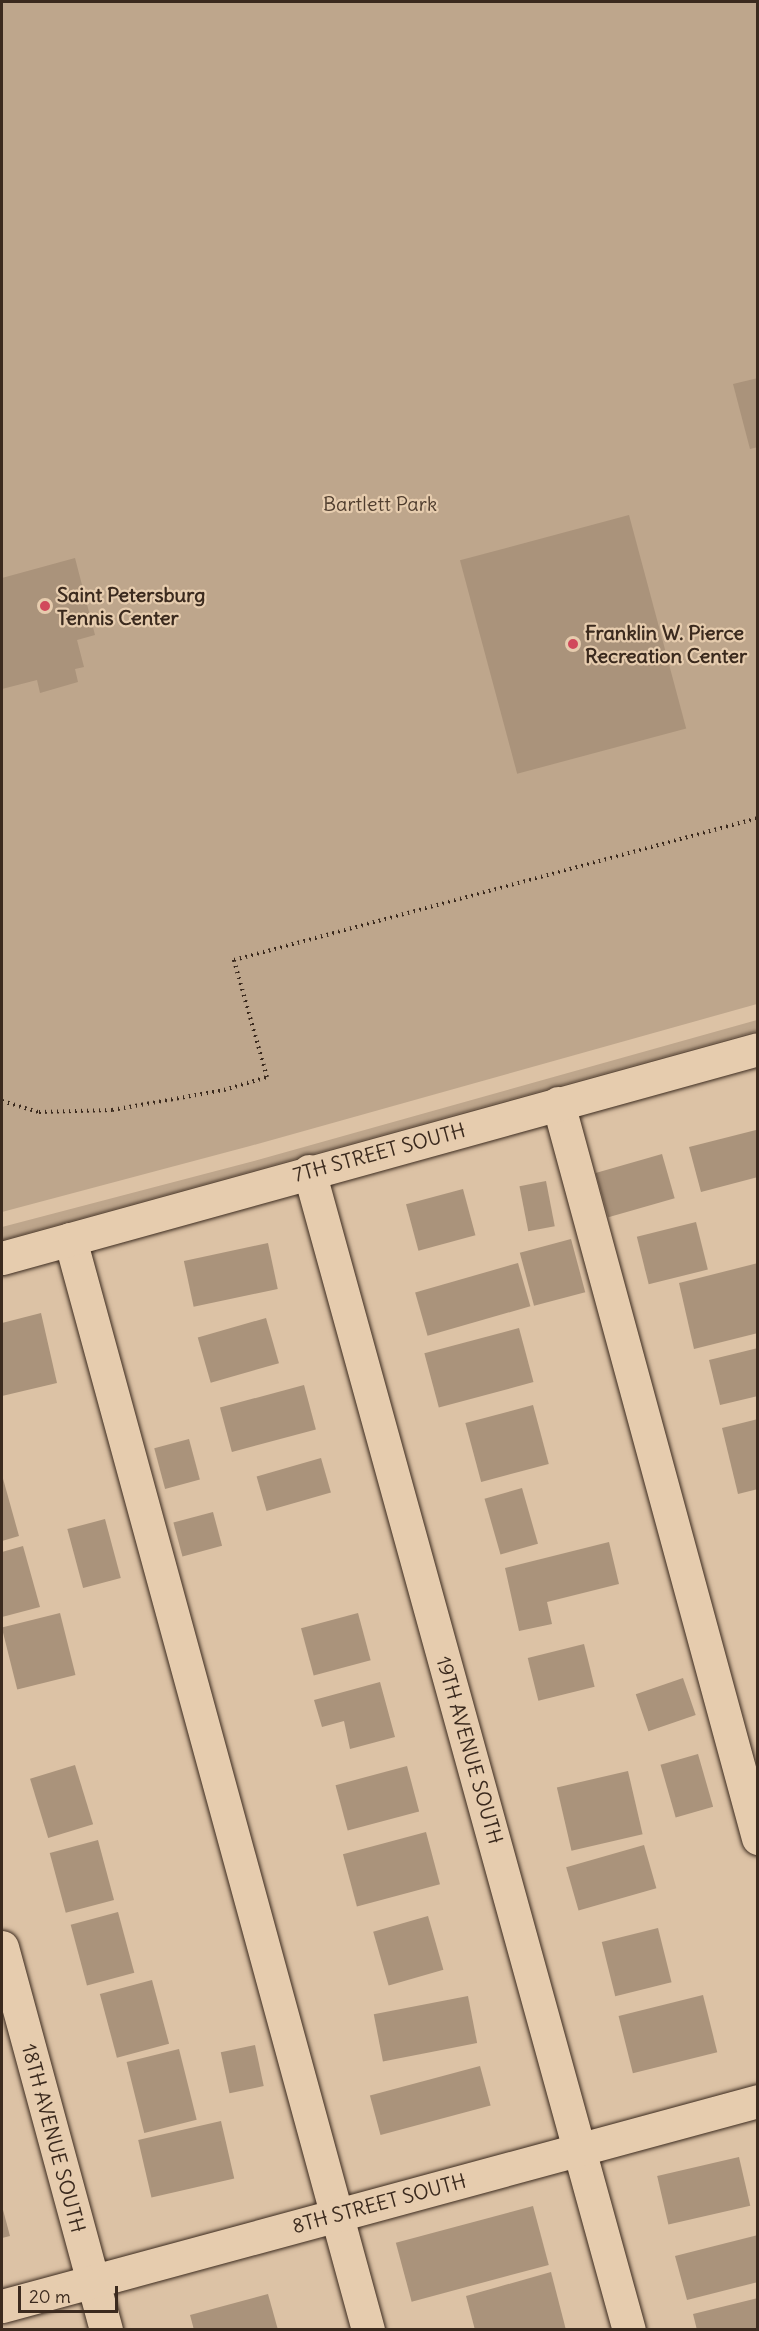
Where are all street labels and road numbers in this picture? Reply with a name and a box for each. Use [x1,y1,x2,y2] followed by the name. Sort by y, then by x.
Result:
[290,1117,468,1187] street label: 7TH STREET SOUTH
[432,1653,508,1847] street label: 19TH AVENUE SOUTH
[17,2041,91,2235] street label: 18TH AVENUE SOUTH
[290,2168,468,2238] street label: 8TH STREET SOUTH

